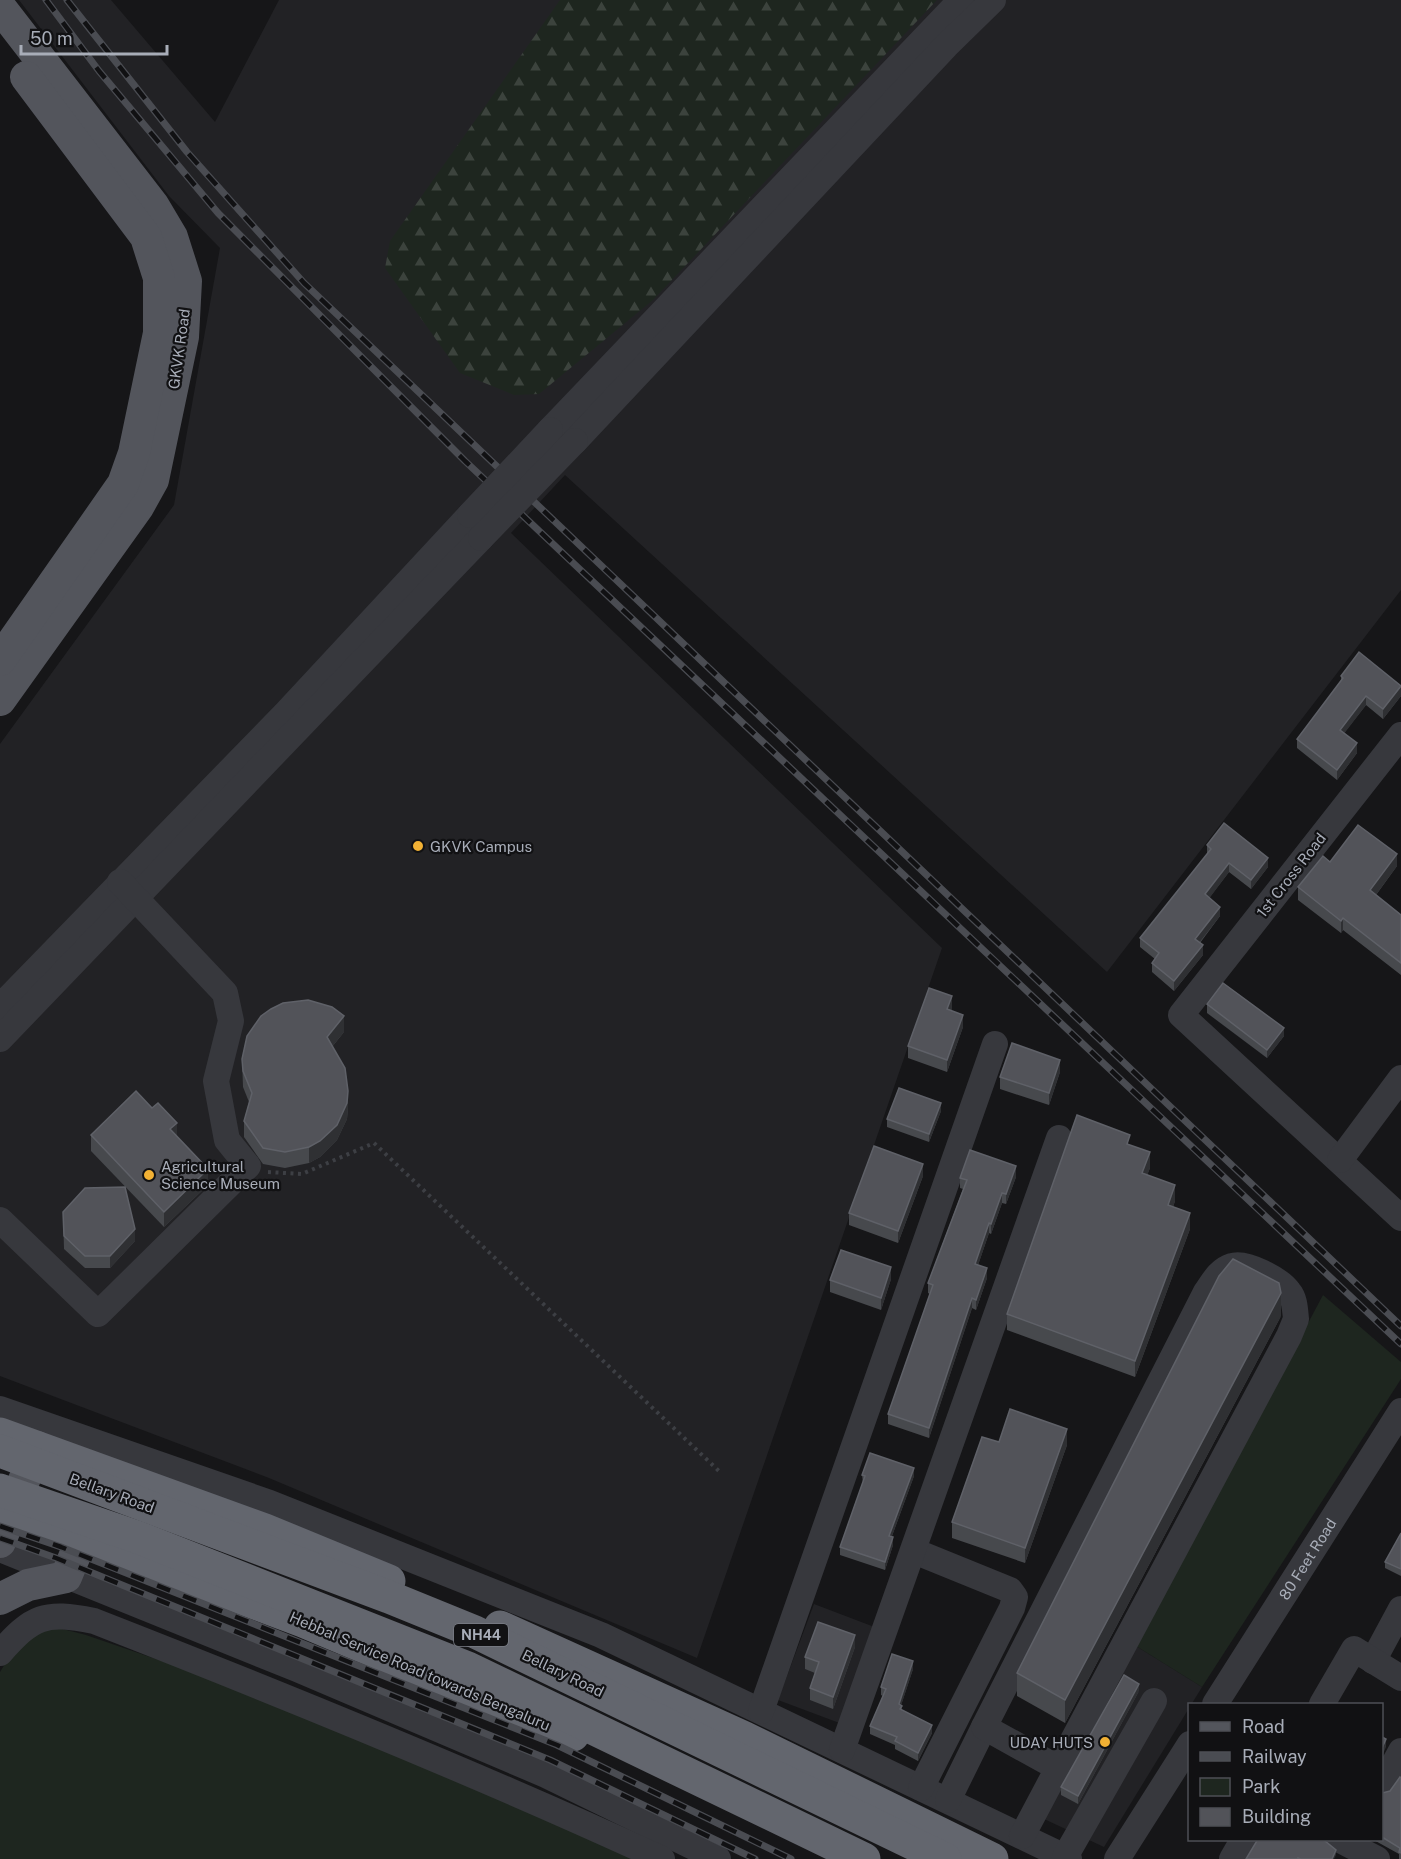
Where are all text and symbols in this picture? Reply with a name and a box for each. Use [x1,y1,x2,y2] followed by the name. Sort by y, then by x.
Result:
[21,18,166,56] scale bar
[30,28,73,49] text: 50 m
[165,308,193,390] street label: GKVK Road
[1253,830,1329,920] street label: 1st Cross Road
[430,838,532,855] place label: GKVK Campus
[411,839,425,853] marker: GKVK Campus
[161,1158,280,1192] place label: Agricultural Science Museum
[142,1168,156,1182] marker: Agricultural Science Museum
[67,1470,157,1516] street label: Bellary Road
[1275,1515,1339,1603] street label: 80 Feet Road
[287,1608,553,1734] street label: Hebbal Service Road towards Bengaluru
[454,1624,508,1646] road number: NH44
[519,1646,607,1700] street label: Bellary Road
[1188,1703,1383,1841] legend
[1242,1716,1285,1737] text: Road
[1010,1734,1093,1751] place label: UDAY HUTS
[1098,1735,1112,1749] marker: UDAY HUTS
[1242,1746,1307,1767] text: Railway
[1242,1776,1280,1797] text: Park
[1242,1806,1311,1827] text: Building

